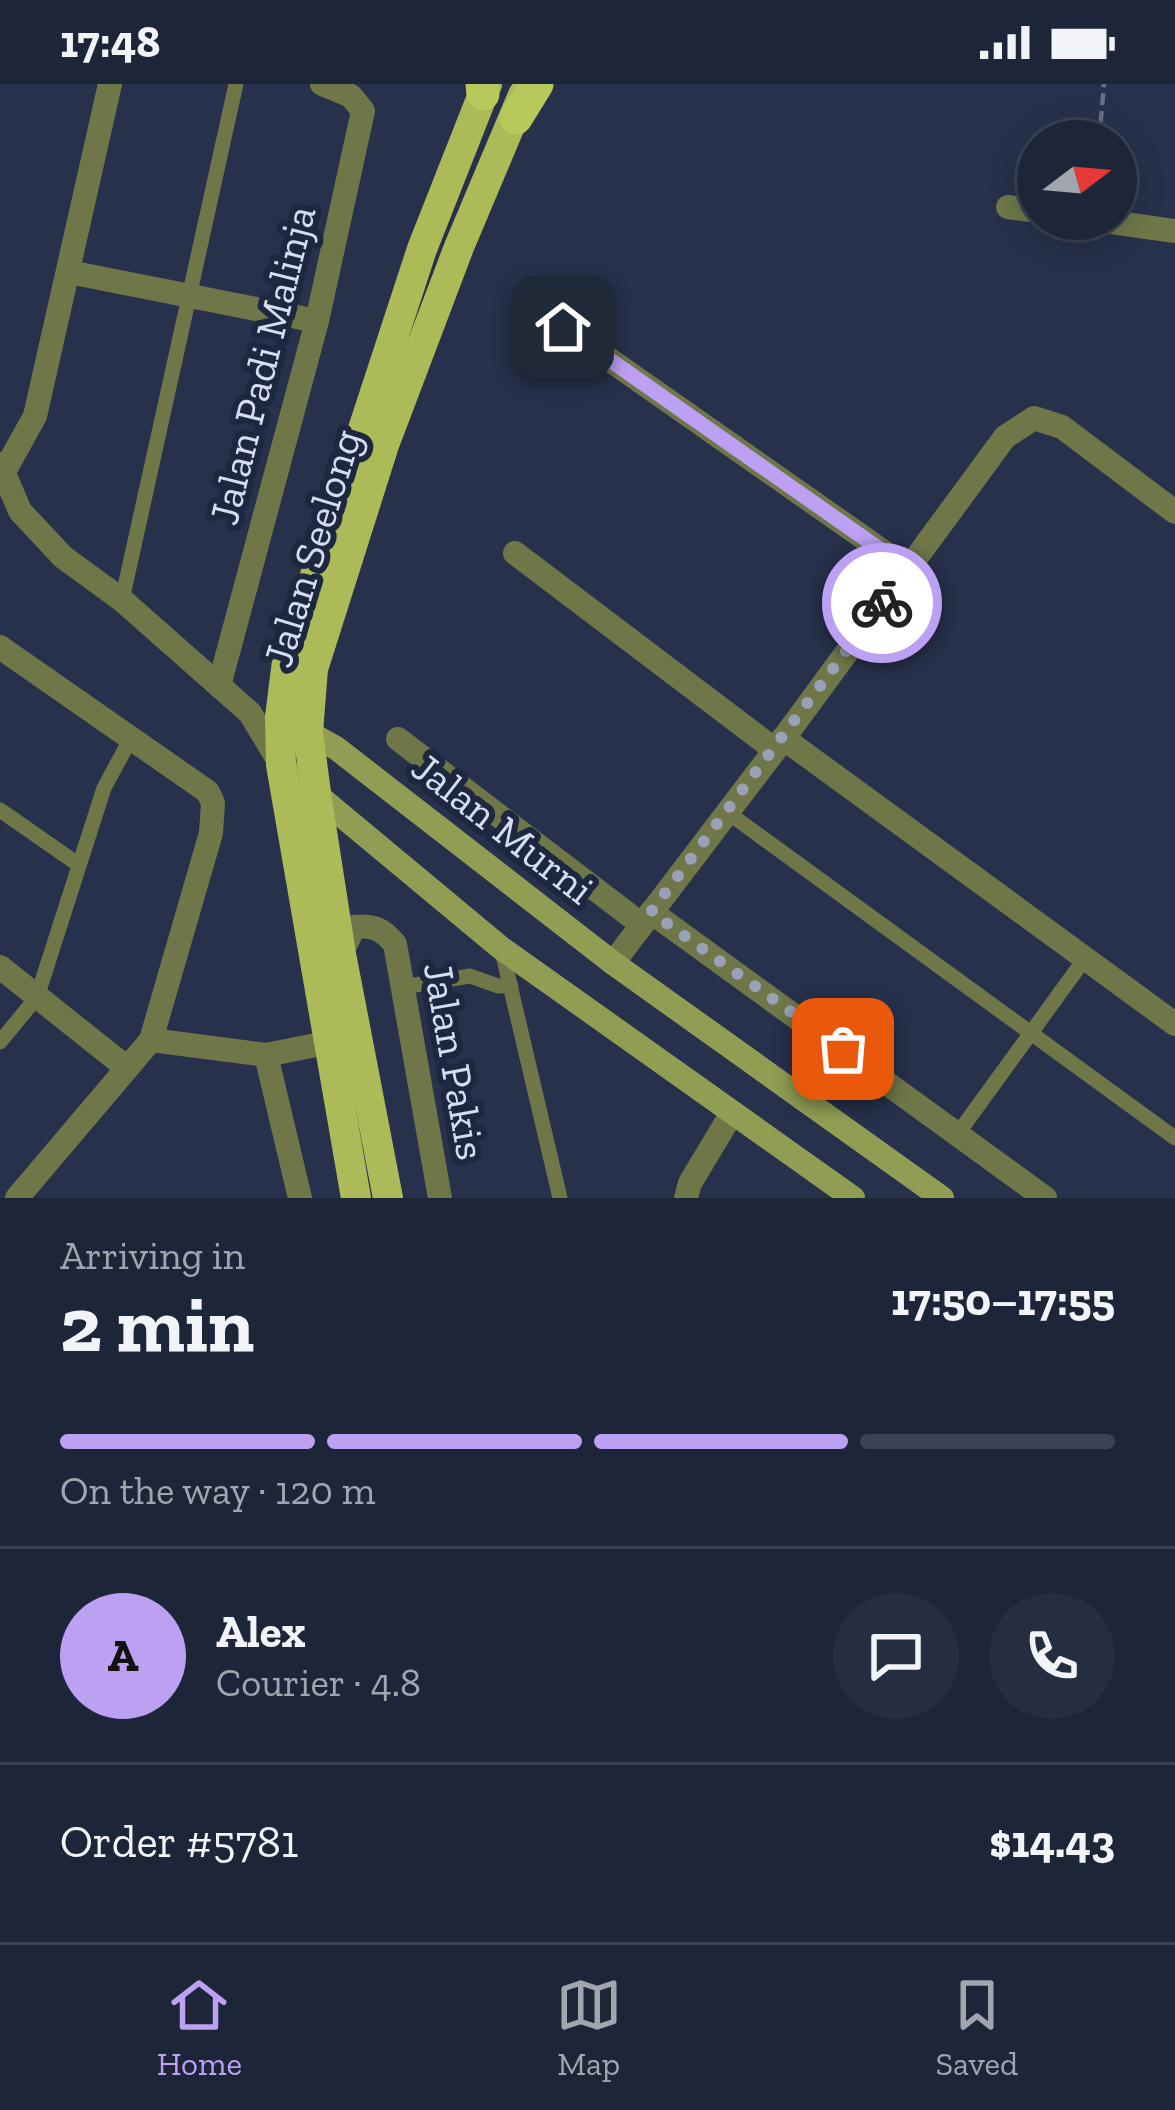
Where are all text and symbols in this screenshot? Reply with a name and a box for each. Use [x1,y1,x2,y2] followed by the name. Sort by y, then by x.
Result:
[60,15,161,69] text: 17:48
[1017,120,1137,240] north arrow
[1017,120,1137,240] map controls
[198,200,326,530] street label: Jalan Padi Malinja
[512,276,614,378] pin
[530,294,596,360] icon: home
[252,423,372,673] street label: Jalan Seelong
[822,543,942,663] courier
[849,570,915,636] icon: bike
[402,741,604,915] street label: Jalan Murni
[413,958,497,1164] street label: Jalan Pakis
[792,998,894,1100] pin
[810,1016,876,1082] icon: bag
[60,1232,245,1279] text: Arriving in
[891,1273,1115,1327] text: 17:50–17:55
[60,1277,254,1371] text: 2 min
[60,1467,375,1514] text: On the way · 120 m
[833,1593,959,1719] button: chat
[989,1593,1115,1719] button: phone
[216,1605,306,1659] text: Alex
[108,1629,138,1683] text: A
[216,1659,421,1706] text: Courier · 4.8
[60,1815,298,1869] text: Order #5781
[989,1815,1115,1869] text: $14.43
[157,1972,242,2083] tab: Home
[556,1972,622,2083] tab: Map
[935,1972,1018,2083] tab: Saved

